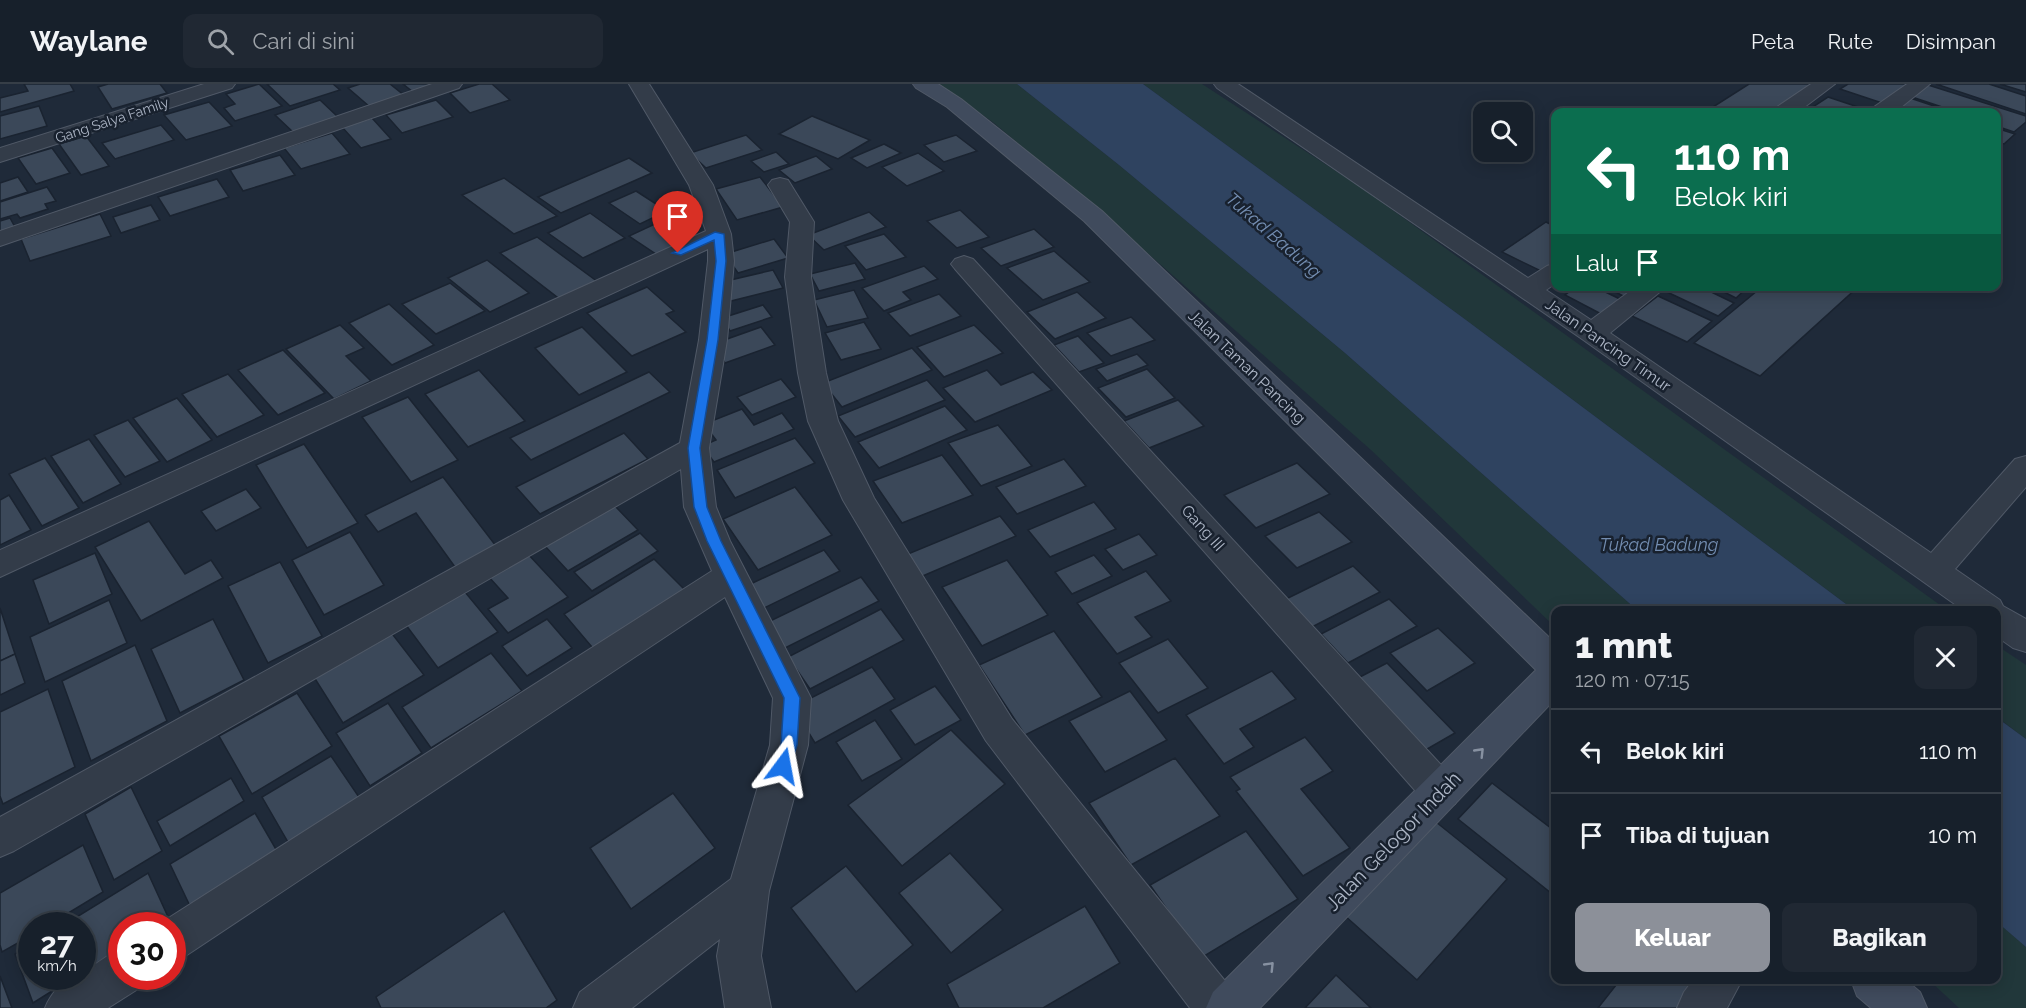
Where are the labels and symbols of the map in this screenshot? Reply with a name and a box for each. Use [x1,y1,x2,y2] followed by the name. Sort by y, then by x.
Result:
[53,94,171,146] street label: Gang Salya Family
[1222,188,1326,282] water label: Tukad Badung
[652,191,703,253] pin
[1542,295,1675,396] street label: Jalan Pancing Timur
[1185,306,1309,428] street label: Jalan Taman Pancing
[1177,501,1229,555] street label: Gang III
[1599,534,1719,555] water label: Tukad Badung
[751,734,815,798] position arrow
[1473,748,1484,758] one-way arrow
[1320,766,1466,916] street label: Jalan Gelogor Indah
[108,912,186,990] speed limit sign: 30
[1263,963,1274,974] one-way arrow

